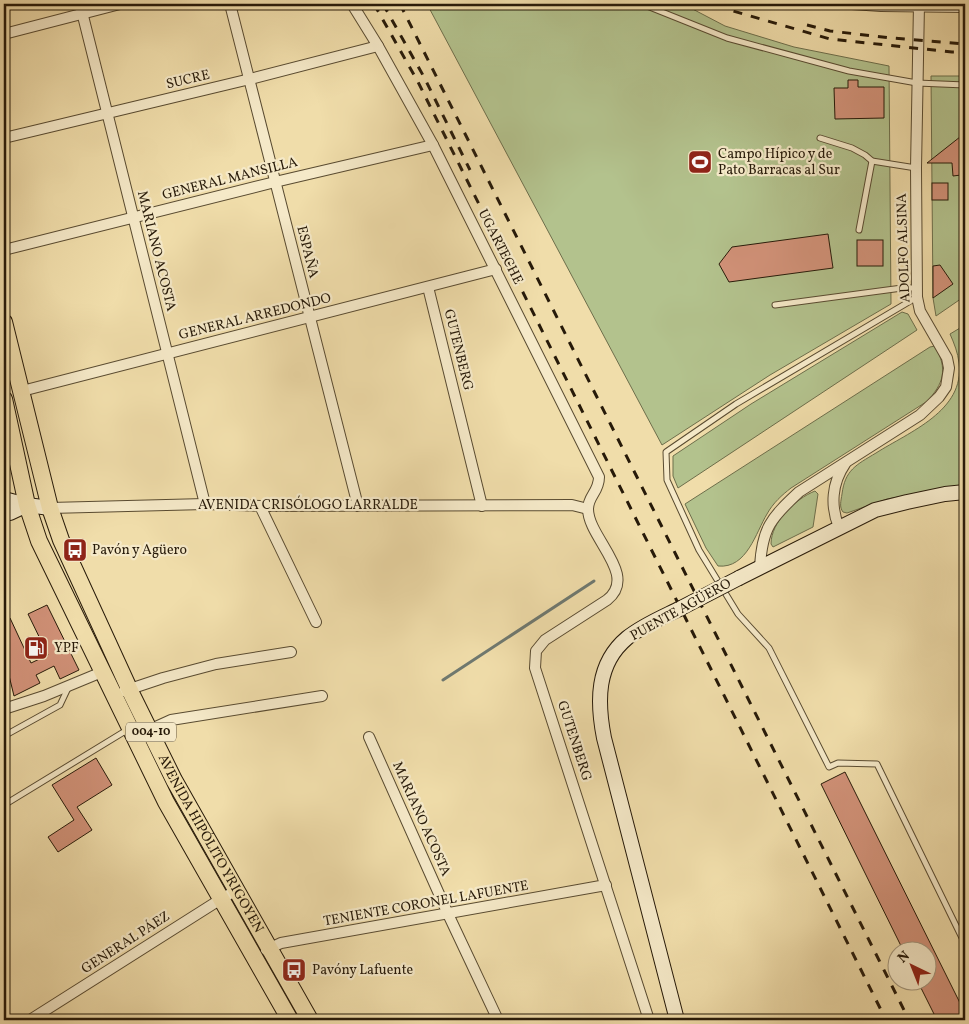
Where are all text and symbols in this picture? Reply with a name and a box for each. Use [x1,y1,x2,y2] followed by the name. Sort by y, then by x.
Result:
[164,66,212,94] street label: SUCRE
[718,145,840,180] place label: Campo Hípico y de Pato Barracas al Sur
[687,149,713,175] sports icon: Campo Hípico y de Pato Barracas al Sur
[160,153,300,205] street label: GENERAL MANSILLA
[132,189,180,313] street label: MARIANO ACOSTA
[893,193,915,303] street label: ADOLFO ALSINA
[473,206,527,288] street label: UGARTECHE
[291,224,323,280] street label: ESPAÑA
[177,289,333,345] street label: GENERAL ARREDONDO
[439,307,477,393] street label: GUTENBERG
[198,495,418,515] street label: AVENIDA CRISÓLOGO LARRALDE
[62,537,88,563] bus stop icon: Pavón y Agüero
[92,541,187,560] place label: Pavón y Agüero
[627,574,735,646] street label: PUENTE AGÜERO
[23,635,49,661] fuel station icon: YPF
[54,639,79,658] place label: YPF
[552,698,596,784] street label: GUTENBERG
[126,722,176,742] road number: 004-10
[153,751,268,936] street label: AVENIDA HIPÓLITO YRIGOYEN
[387,759,455,879] street label: MARIANO ACOSTA
[322,877,530,931] street label: TENIENTE CORONEL LAFUENTE
[78,907,174,979] street label: GENERAL PÁEZ
[886,942,936,992] north arrow
[894,947,914,968] text: N
[281,957,307,983] bus stop icon: Pavóny Lafuente
[312,961,413,980] place label: Pavóny Lafuente

